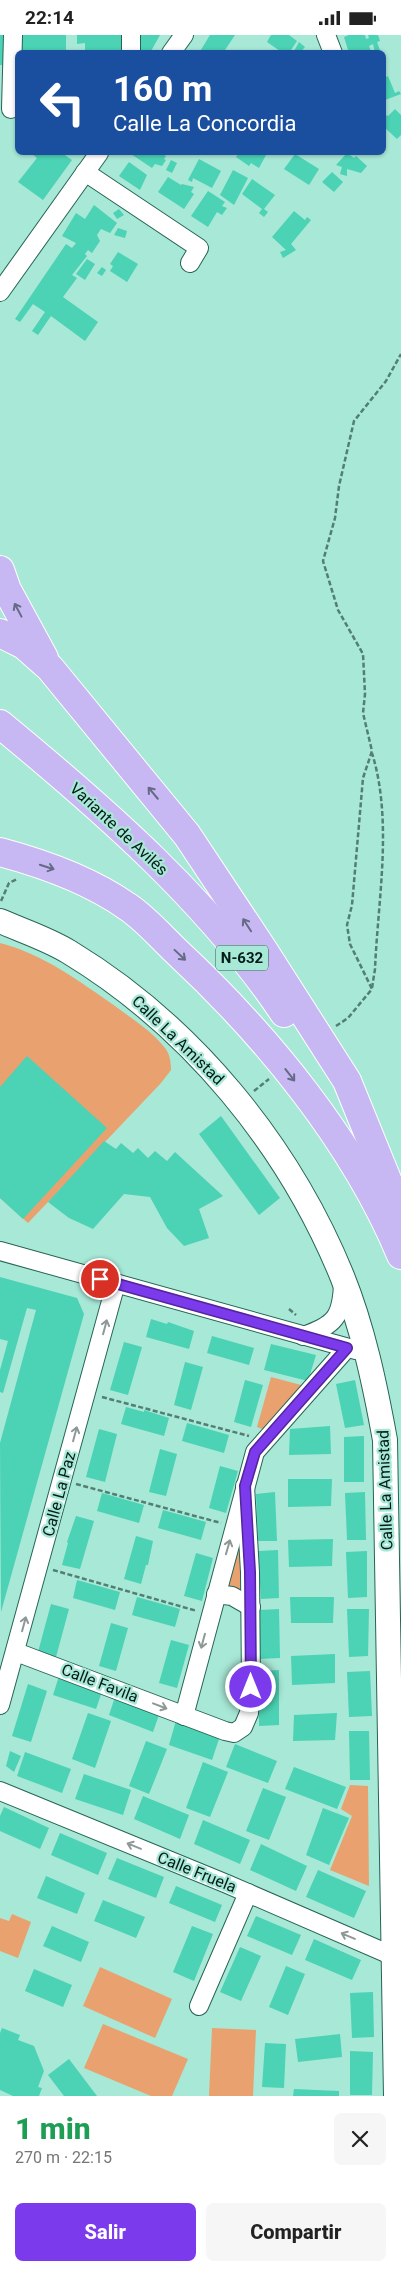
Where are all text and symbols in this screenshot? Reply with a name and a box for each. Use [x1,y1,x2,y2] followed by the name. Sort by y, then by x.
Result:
[25,6,74,29] text: 22:14
[113,69,212,110] text: 160 m
[30,70,95,135] icon: left
[113,111,296,136] text: Calle La Concordia
[13,603,22,618] one-way arrow
[66,779,172,879] street label: Variante de Avilés
[147,787,158,800] one-way arrow
[38,863,54,872] one-way arrow
[242,919,252,933] one-way arrow
[216,945,268,971] road number: N-632
[174,949,187,961] one-way arrow
[128,991,228,1089] street label: Calle La Amistad
[284,1068,295,1081] one-way arrow
[79,1258,121,1300] pin
[86,1265,114,1293] icon: arrive
[100,1319,110,1335] one-way arrow
[71,1426,80,1442] one-way arrow
[373,1430,397,1550] street label: Calle La Amistad
[39,1449,79,1539] street label: Calle La Paz
[224,1540,234,1556] one-way arrow
[19,1617,29,1633] one-way arrow
[198,1633,208,1649] one-way arrow
[59,1660,141,1706] street label: Calle Favila
[224,1660,276,1712] position arrow
[152,1702,167,1712] one-way arrow
[127,1841,142,1850] one-way arrow
[155,1848,239,1896] street label: Calle Fruela
[341,1931,356,1941] one-way arrow
[15,2111,91,2146] text: 1 min
[334,2113,386,2165] button: close
[15,2148,112,2167] text: 270 m · 22:15
[15,2203,196,2261] button: Salir
[206,2203,386,2261] button: Compartir

